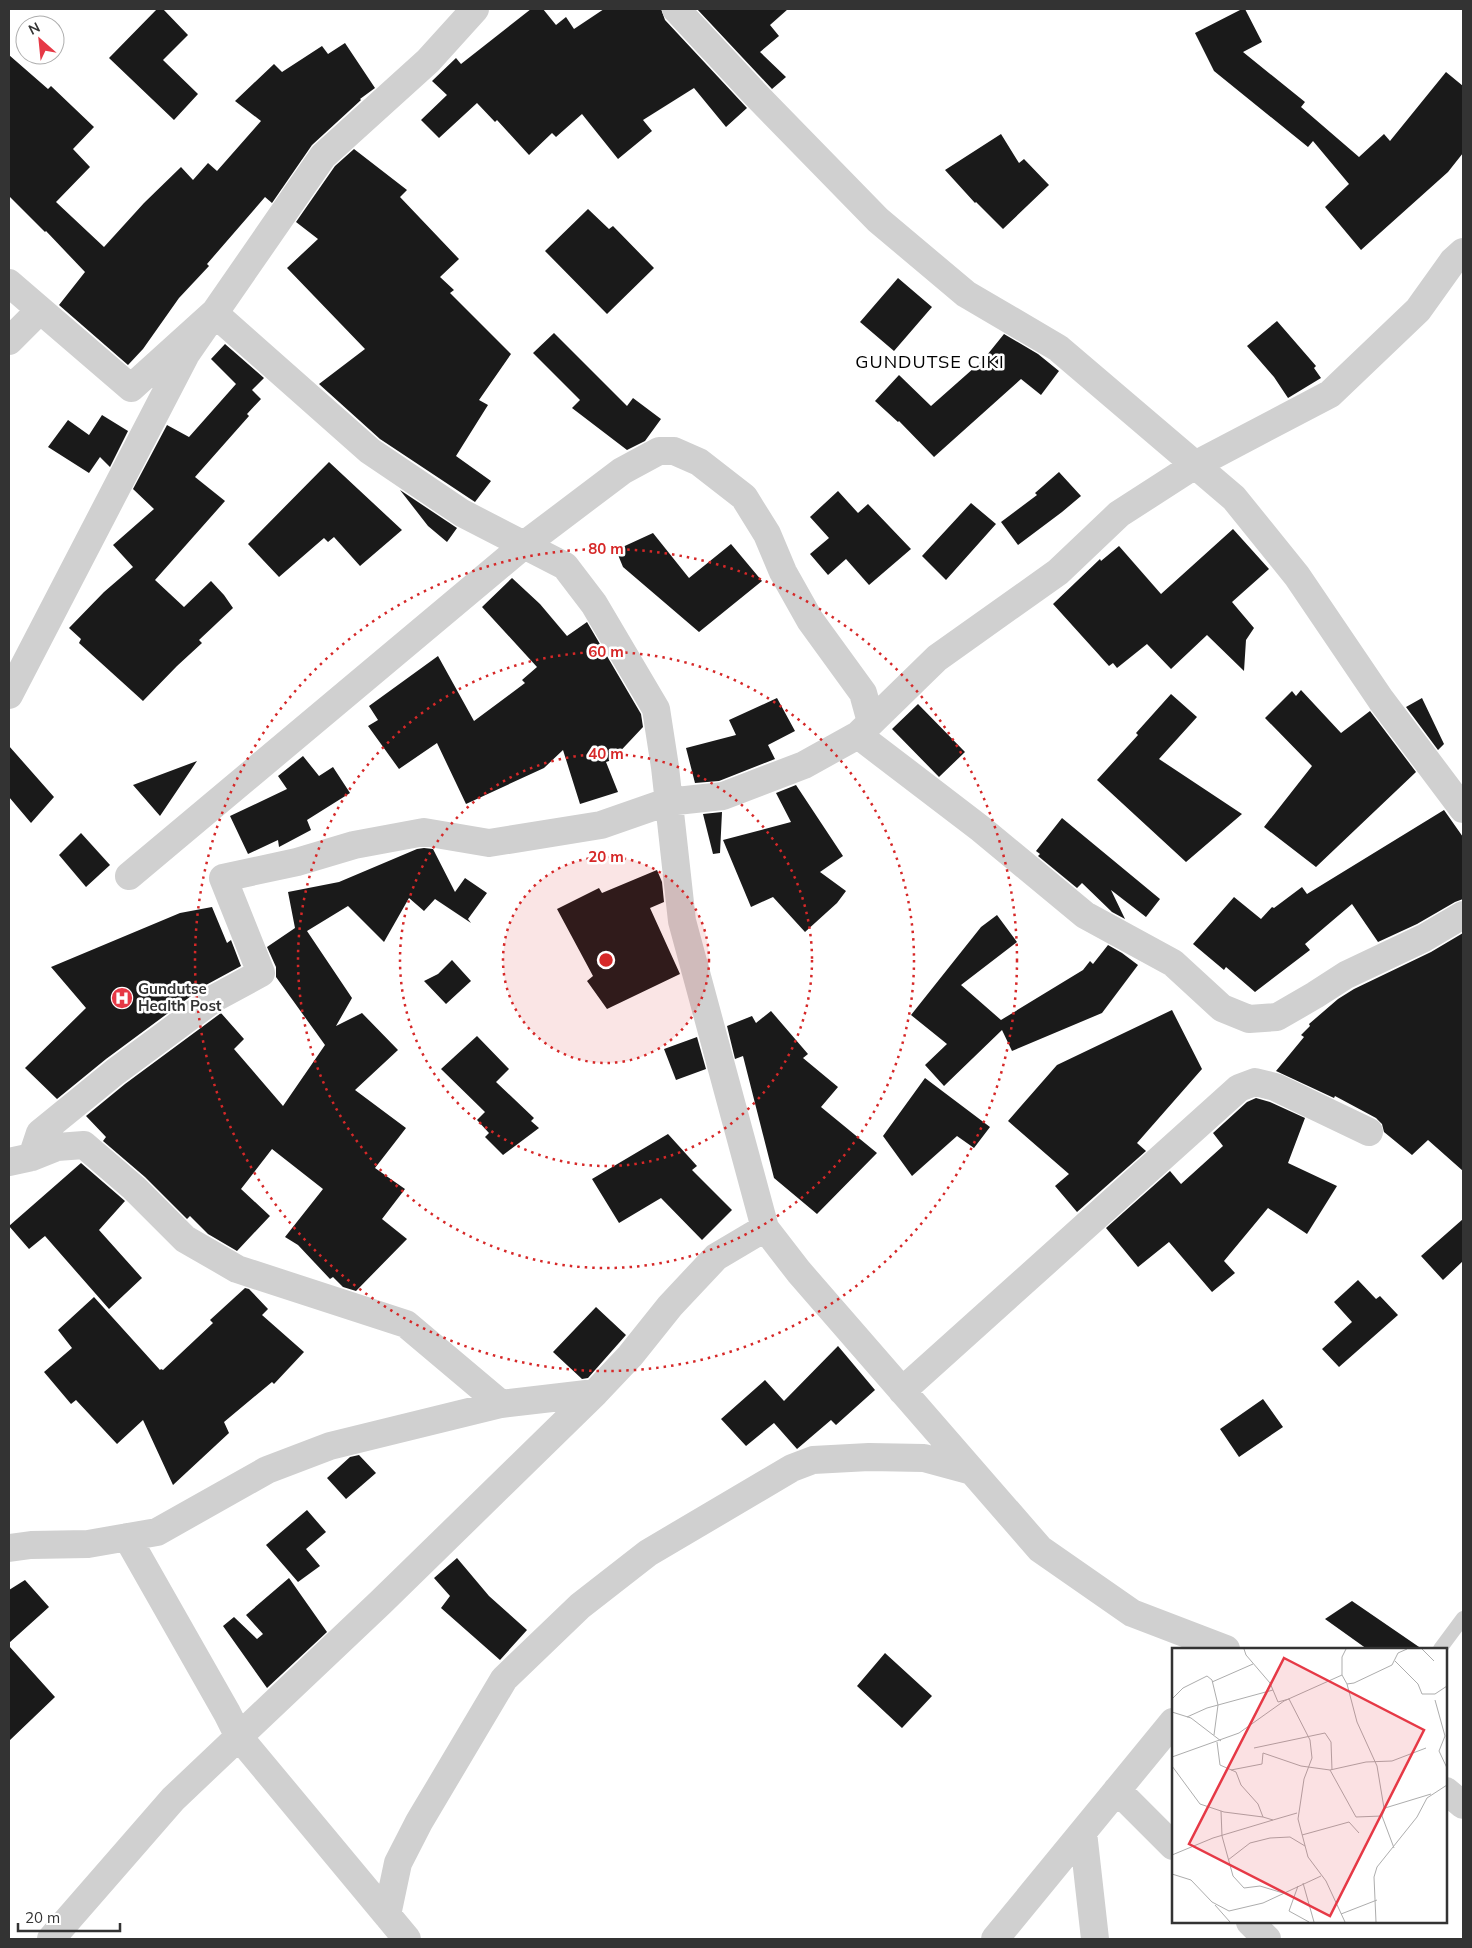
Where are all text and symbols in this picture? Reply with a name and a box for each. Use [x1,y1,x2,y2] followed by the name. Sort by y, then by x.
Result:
[15,15,65,65] north arrow
[25,18,43,39] text: N
[855,350,1005,373] district label: GUNDUTSE CIKI
[588,539,624,558] text: 80 m
[588,642,624,661] text: 60 m
[588,744,624,763] text: 40 m
[588,847,624,866] text: 20 m
[597,951,615,969] centre of rings
[138,979,222,1015] place label: Gundutse Health Post
[110,986,134,1010] hospital icon: Gundutse Health Post
[1172,1648,1447,1923] inset map
[18,1900,120,1932] scale bar
[25,1908,60,1927] text: 20 m

